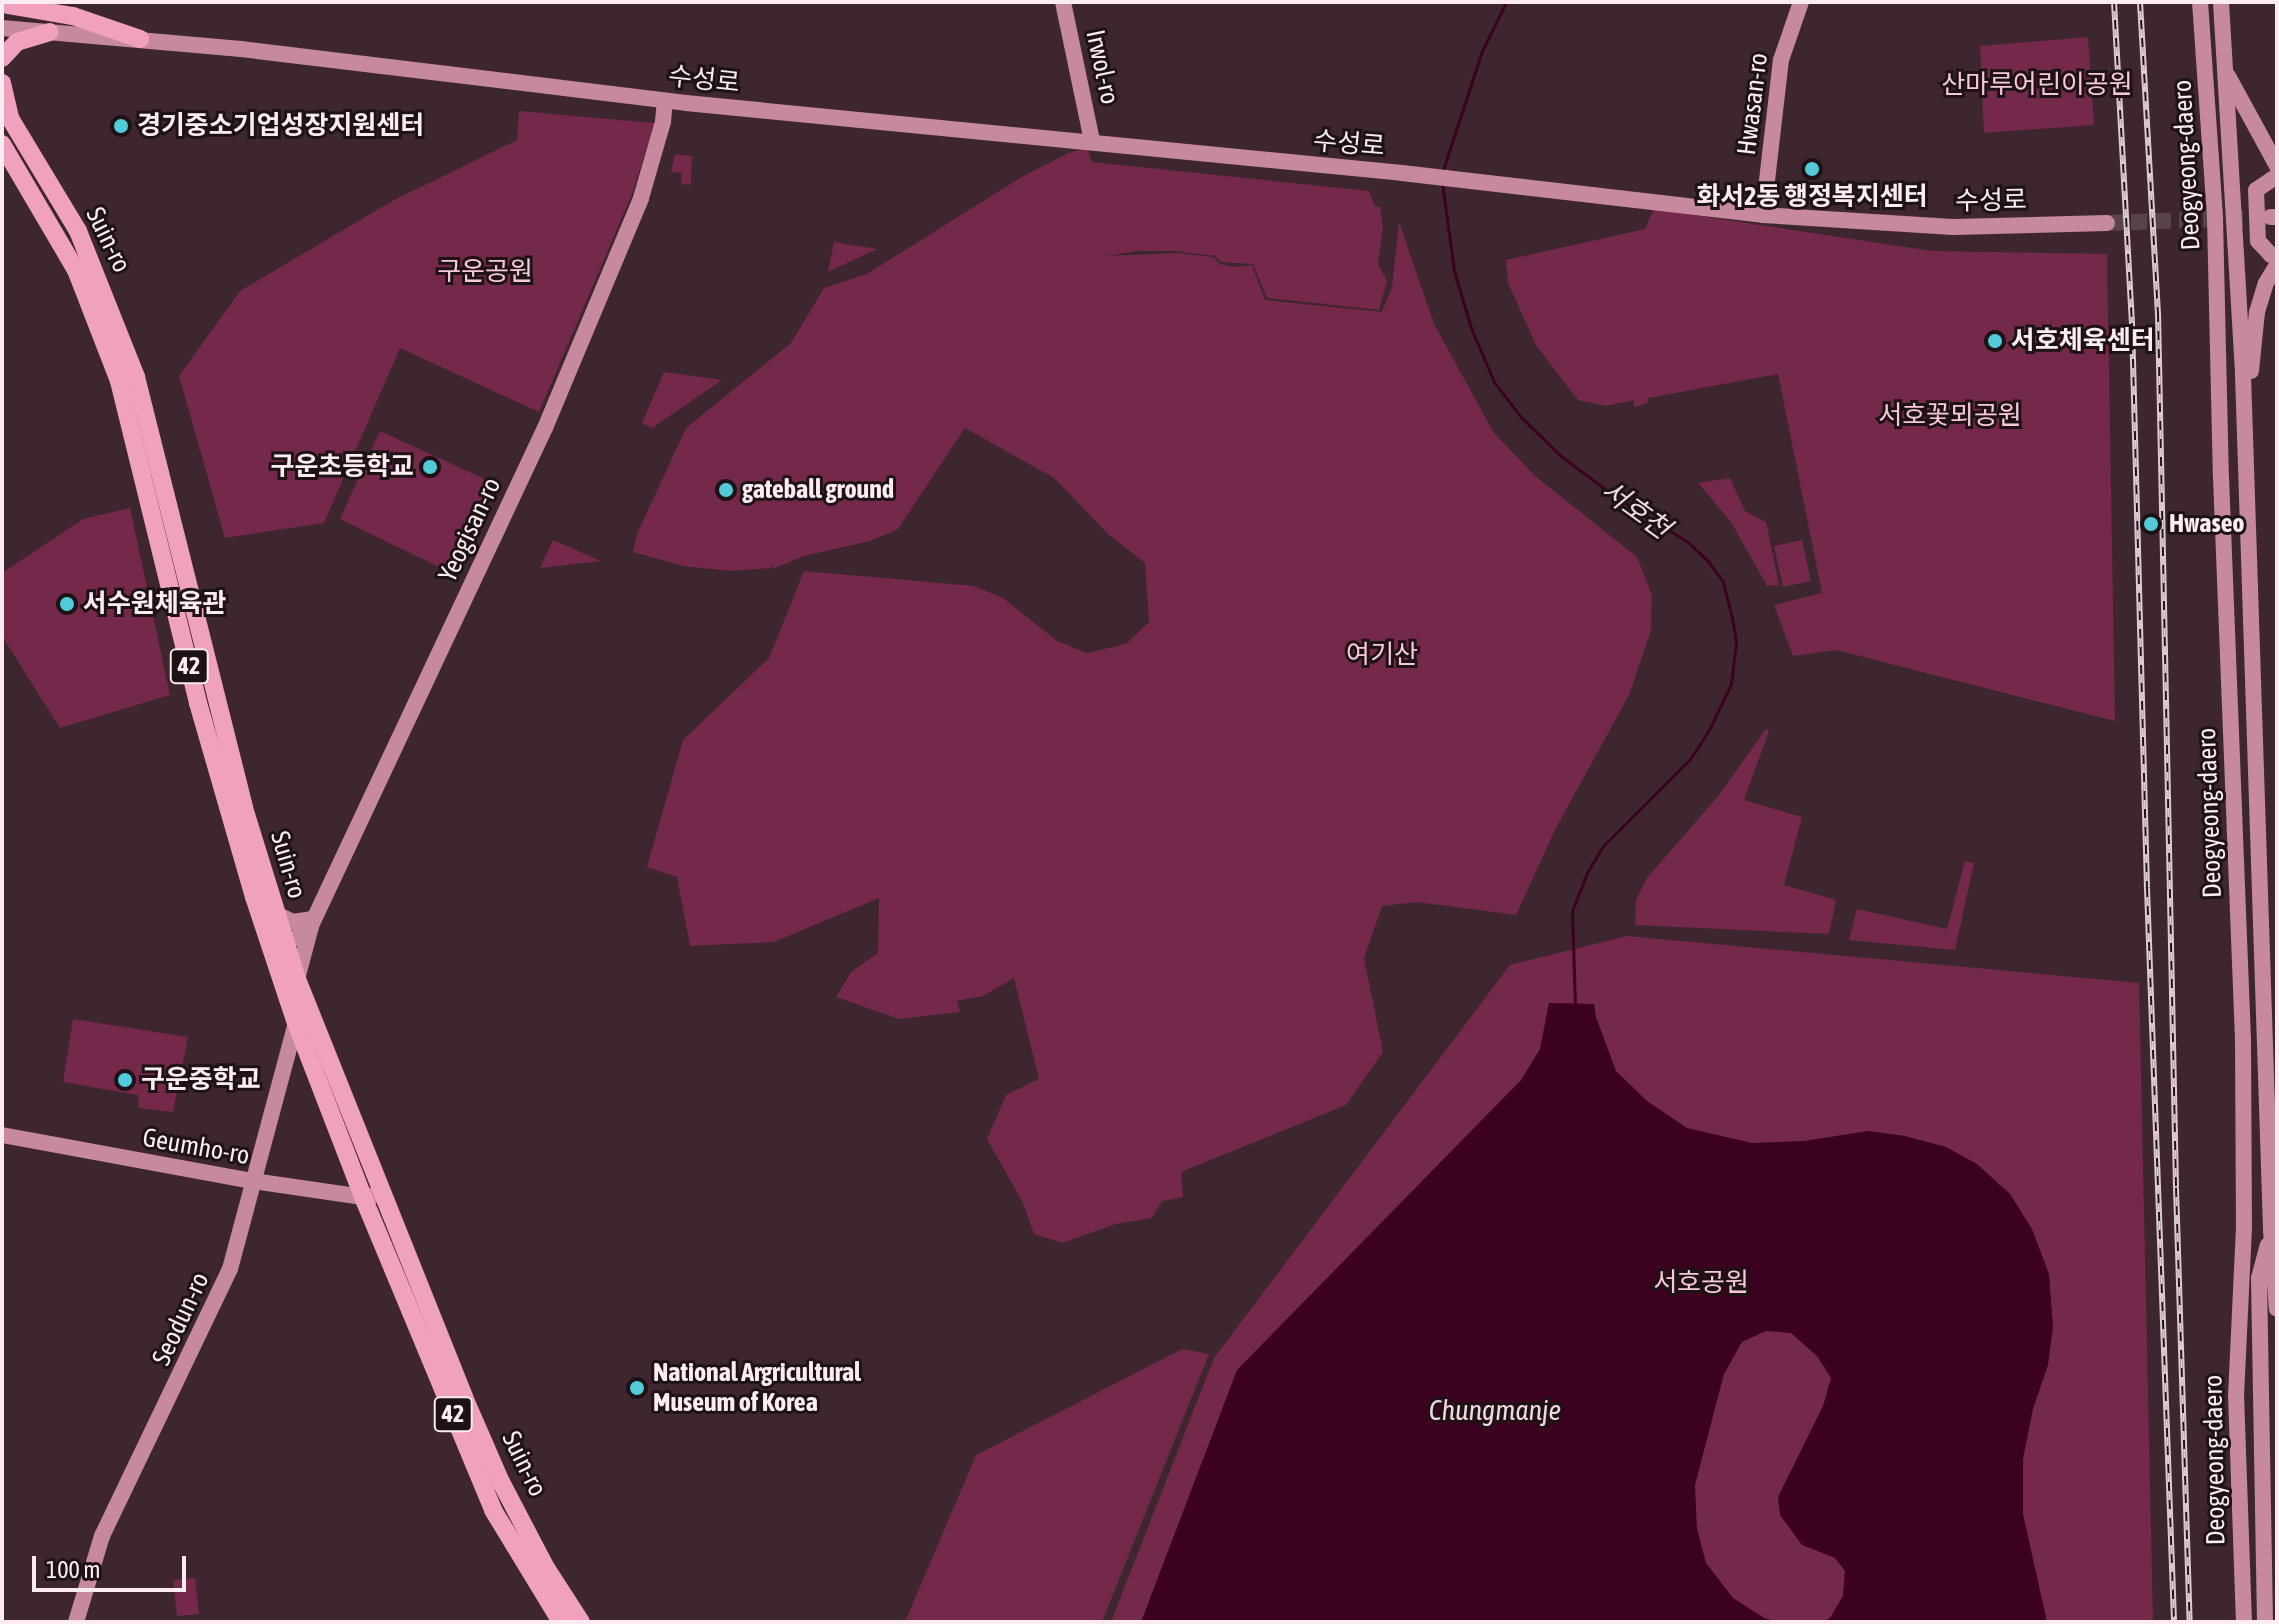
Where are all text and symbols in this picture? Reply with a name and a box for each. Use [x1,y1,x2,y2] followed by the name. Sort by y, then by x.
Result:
[1079,27,1125,107] street label: Irwol-ro
[1731,51,1775,157] street label: Hwasan-ro
[667,61,741,99] street label: 수성로
[1941,69,2133,101] park label: 산마루어린이공원
[2167,79,2207,251] street label: Deogyeong-daero
[137,110,424,142] place label: 경기중소기업성장지원센터
[112,117,130,135] marker: 경기중소기업성장지원센터
[1312,125,1386,163] street label: 수성로
[1803,160,1821,178] marker: 화서2동 행정복지센터
[1696,181,1928,213] place label: 화서2동 행정복지센터
[1955,185,2027,217] street label: 수성로
[79,202,137,278] street label: Suin-ro
[437,256,533,288] park label: 구운공원
[2011,325,2155,357] place label: 서호체육센터
[1986,332,2004,350] marker: 서호체육센터
[1878,400,2022,432] park label: 서호꽃뫼공원
[270,451,414,483] place label: 구운초등학교
[421,458,439,476] marker: 구운초등학교
[432,473,508,587] street label: Yeogisan-ro
[1595,473,1677,545] water label: 서호천
[742,474,894,506] place label: gateball ground
[717,481,735,499] marker: gateball ground
[2169,508,2245,540] place label: Hwaseo
[2140,513,2162,535] marker: Hwaseo
[83,588,227,620] place label: 서수원체육관
[58,595,76,613] marker: 서수원체육관
[1346,639,1418,671] park label: 여기산
[169,646,209,686] road number: 42
[2191,727,2229,899] street label: Deogyeong-daero
[264,828,312,902] street label: Suin-ro
[141,1064,261,1096] place label: 구운중학교
[116,1071,134,1089] marker: 구운중학교
[140,1122,252,1172] street label: Geumho-ro
[1653,1267,1749,1299] park label: 서호공원
[146,1268,216,1370] street label: Seodun-ro
[653,1357,861,1418] place label: National Argricultural Museum of Korea
[2198,1375,2232,1545] street label: Deogyeong-daero
[628,1379,646,1397] marker: National Argricultural Museum of Korea
[1429,1393,1561,1427] water label: Chungmanje
[433,1394,473,1434] road number: 42
[495,1426,553,1502] street label: Suin-ro
[36,1540,190,1590] scale bar
[46,1556,100,1583] text: 100 m

